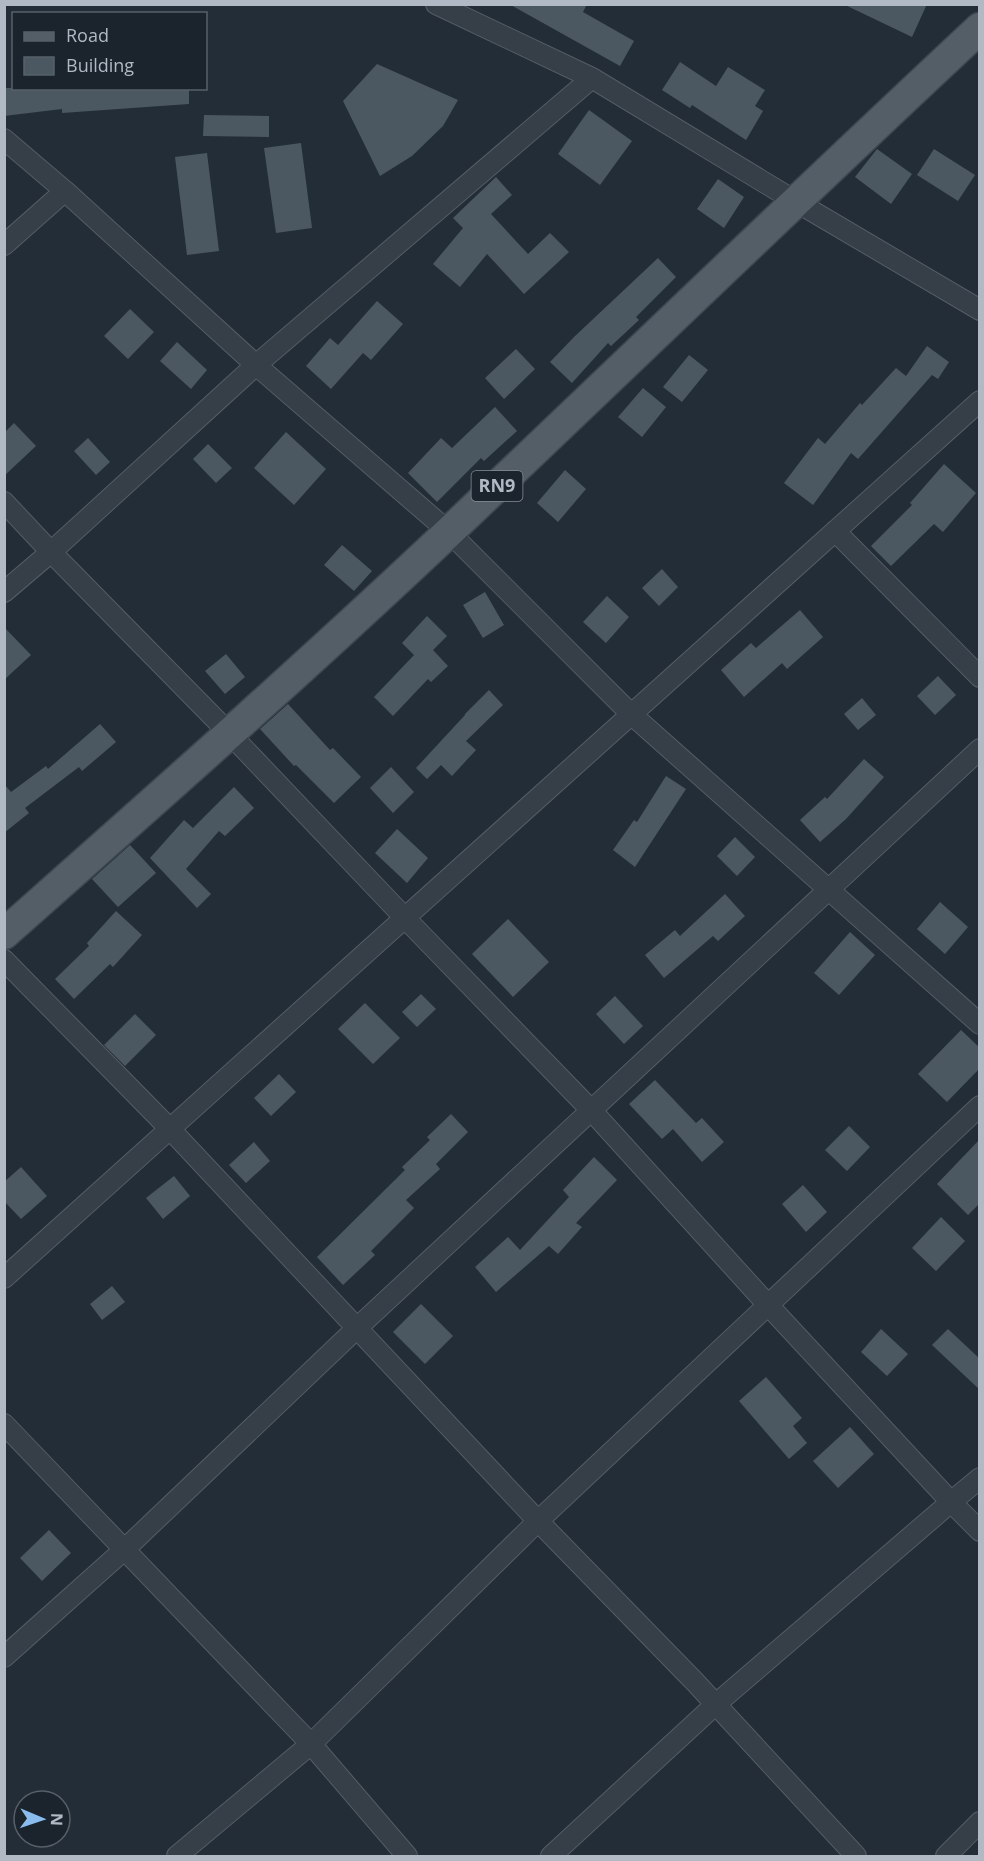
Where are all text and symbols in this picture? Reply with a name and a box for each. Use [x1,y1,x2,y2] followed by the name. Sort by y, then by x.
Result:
[12,12,207,90] legend
[66,23,109,47] text: Road
[66,53,134,77] text: Building
[472,471,522,501] road number: RN9
[12,1789,72,1849] north arrow
[46,1813,68,1826] text: N

